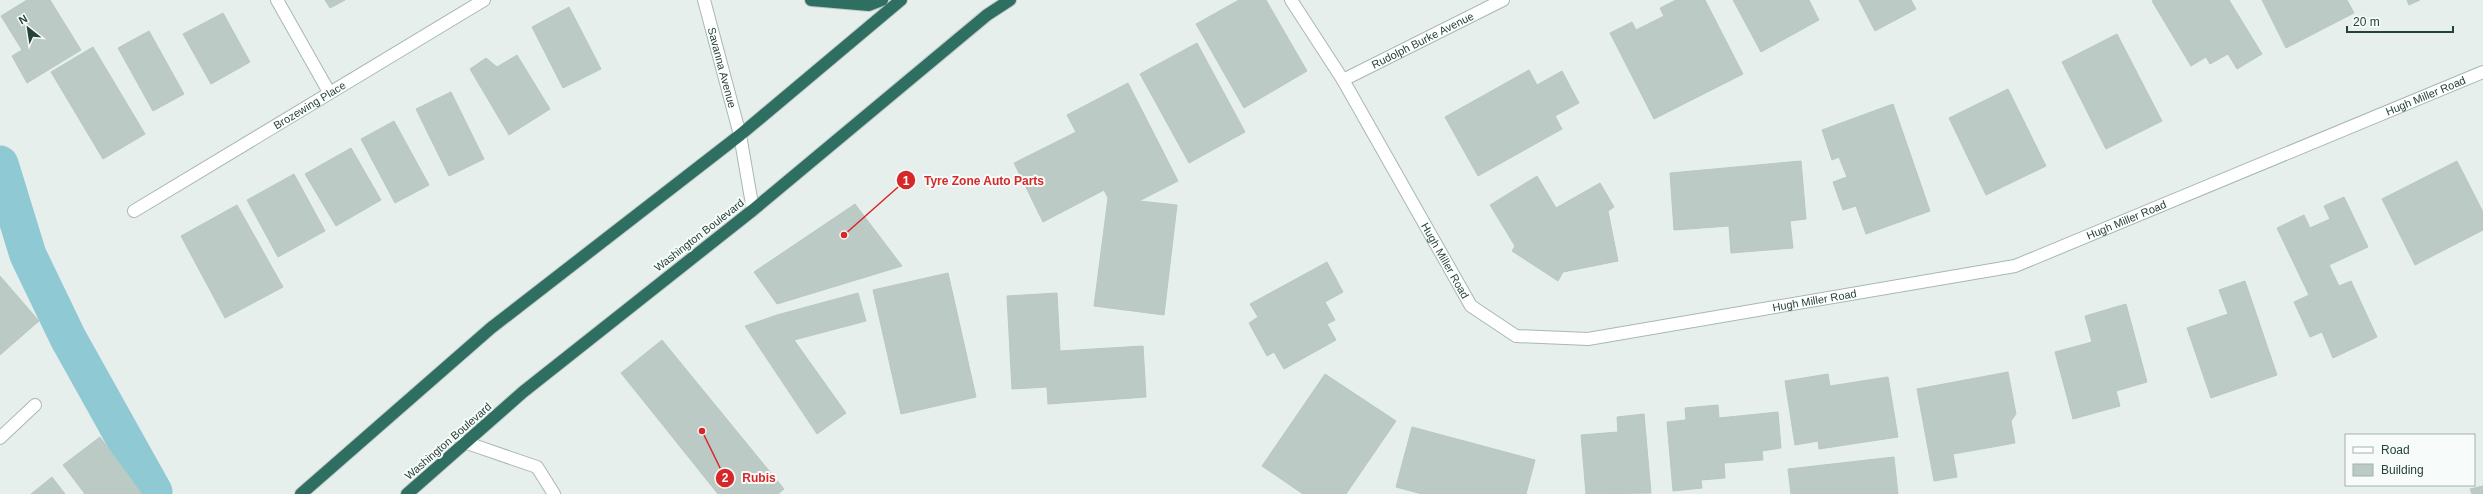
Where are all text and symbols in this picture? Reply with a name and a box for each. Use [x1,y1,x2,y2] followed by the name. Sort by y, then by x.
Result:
[8,8,48,48] north arrow
[2347,8,2453,34] scale bar
[1370,10,1476,71] street label: Rudolph Burke Avenue
[17,12,29,27] text: N
[2353,15,2380,29] text: 20 m
[706,26,739,109] street label: Savanna Avenue
[2384,74,2467,118] street label: Hugh Miller Road
[271,79,348,131] street label: Brozewing Place
[896,168,1052,192] callout: Tyre Zone Auto Parts
[903,174,910,188] text: 1
[924,174,1044,188] text: Tyre Zone Auto Parts
[652,196,746,274] street label: Washington Boulevard
[2085,198,2168,242] street label: Hugh Miller Road
[1419,221,1471,301] street label: Hugh Miller Road
[1771,287,1857,313] street label: Hugh Miller Road
[402,400,494,482] street label: Washington Boulevard
[2345,434,2475,486] legend
[2381,443,2410,457] text: Road
[2381,463,2424,477] text: Building
[715,466,784,490] callout: Rubis
[722,471,729,485] text: 2
[742,471,776,485] text: Rubis

